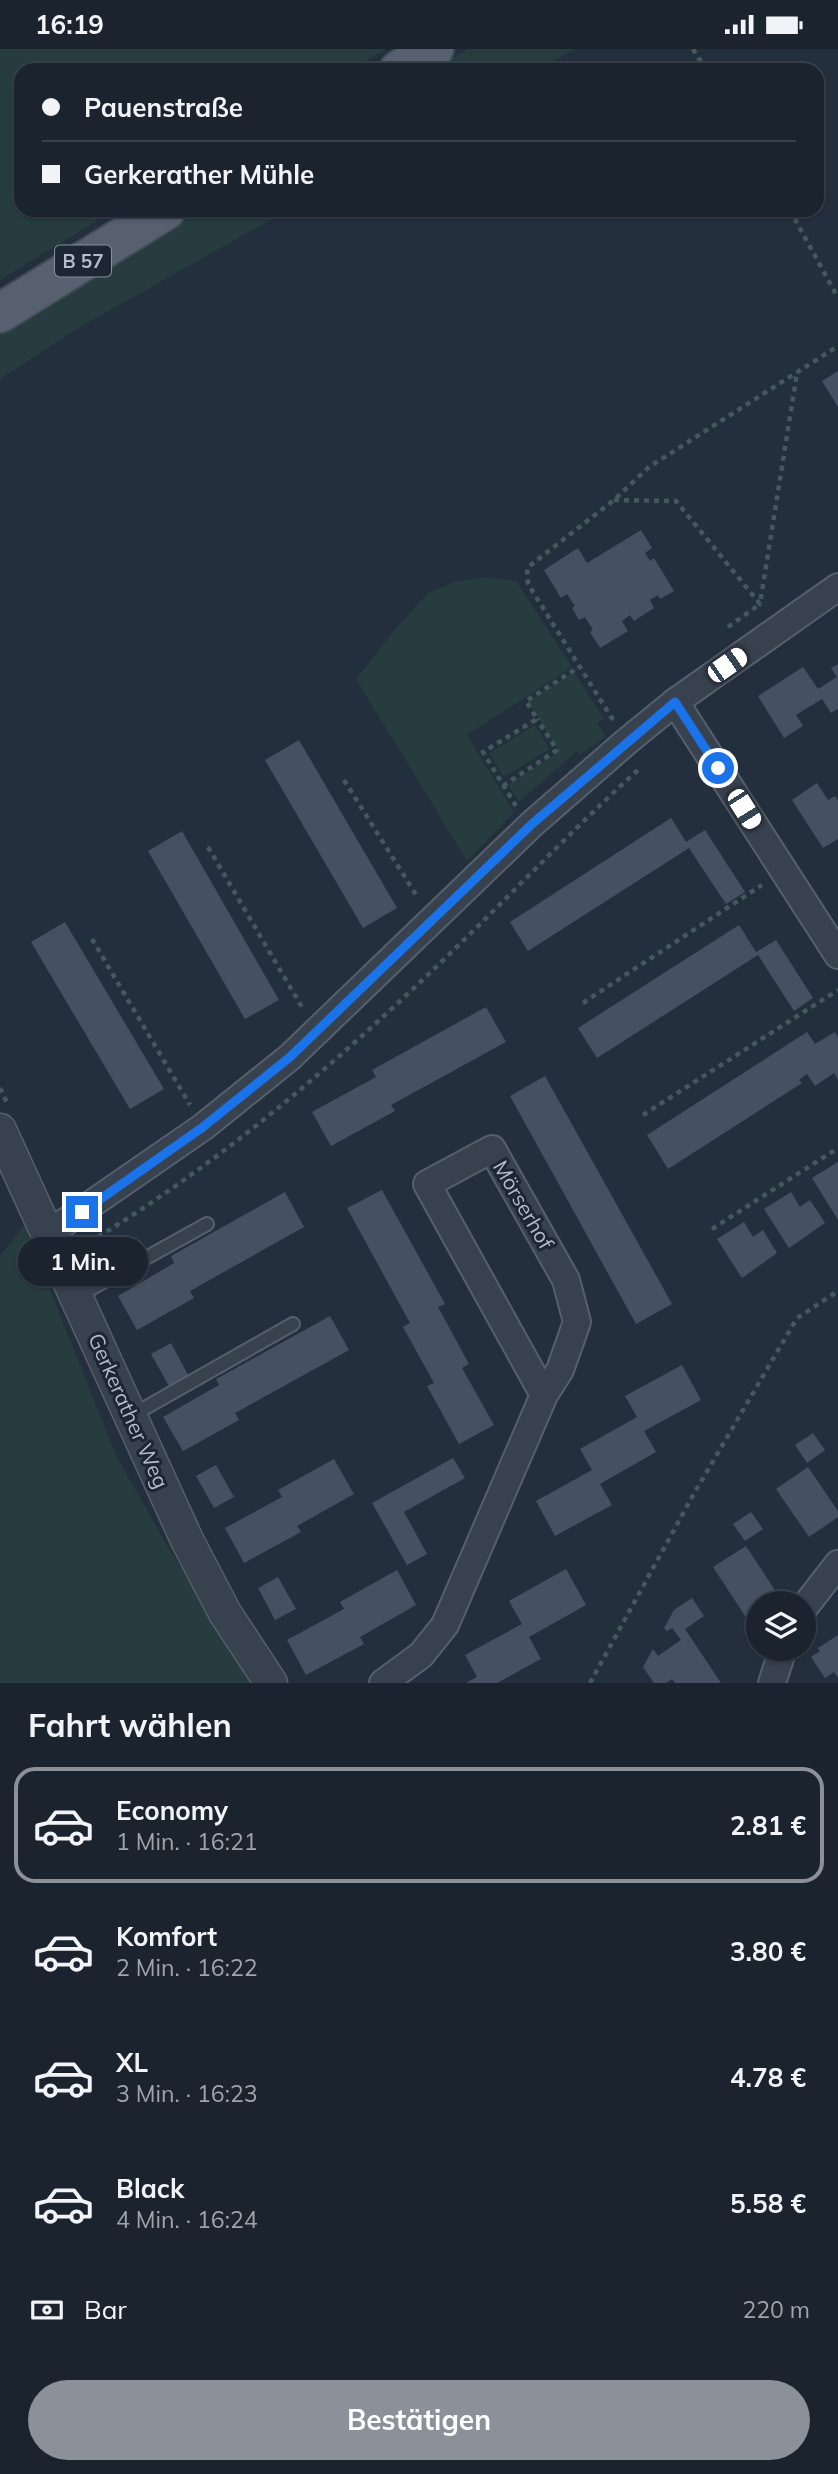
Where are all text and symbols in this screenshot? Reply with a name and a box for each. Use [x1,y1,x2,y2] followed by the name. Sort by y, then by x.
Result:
[35,8,104,41] text: 16:19
[84,91,243,124] text: Pauenstraße
[84,158,314,191] text: Gerkerather Mühle
[55,245,111,277] road number: B 57
[704,644,751,686] car
[702,752,734,784] route start
[724,786,765,832] car
[488,1155,560,1254] street label: Mörserhof
[66,1196,98,1228] route end
[17,1237,147,1285] callout: 1 Min.
[50,1247,116,1276] text: 1 Min.
[83,1329,175,1492] street label: Gerkerather Weg
[746,1591,816,1661] map controls
[746,1591,816,1661] button: layers
[28,1705,232,1745] text: Fahrt wählen
[32,1794,95,1857] icon: car
[116,1794,228,1827] text: Economy
[730,1809,806,1842] text: 2.81 €
[116,1827,258,1856] text: 1 Min. · 16:21
[32,1920,95,1983] icon: car
[116,1920,217,1953] text: Komfort
[730,1935,806,1968] text: 3.80 €
[116,1953,258,1982] text: 2 Min. · 16:22
[32,2046,95,2109] icon: car
[116,2046,148,2079] text: XL
[730,2061,806,2094] text: 4.78 €
[116,2079,258,2108] text: 3 Min. · 16:23
[32,2172,95,2235] icon: car
[116,2172,184,2205] text: Black
[730,2187,806,2220] text: 5.58 €
[116,2205,258,2234] text: 4 Min. · 16:24
[28,2291,66,2329] icon: cash
[84,2293,127,2326] text: Bar
[742,2295,810,2324] text: 220 m
[28,2380,810,2460] button: Bestätigen

